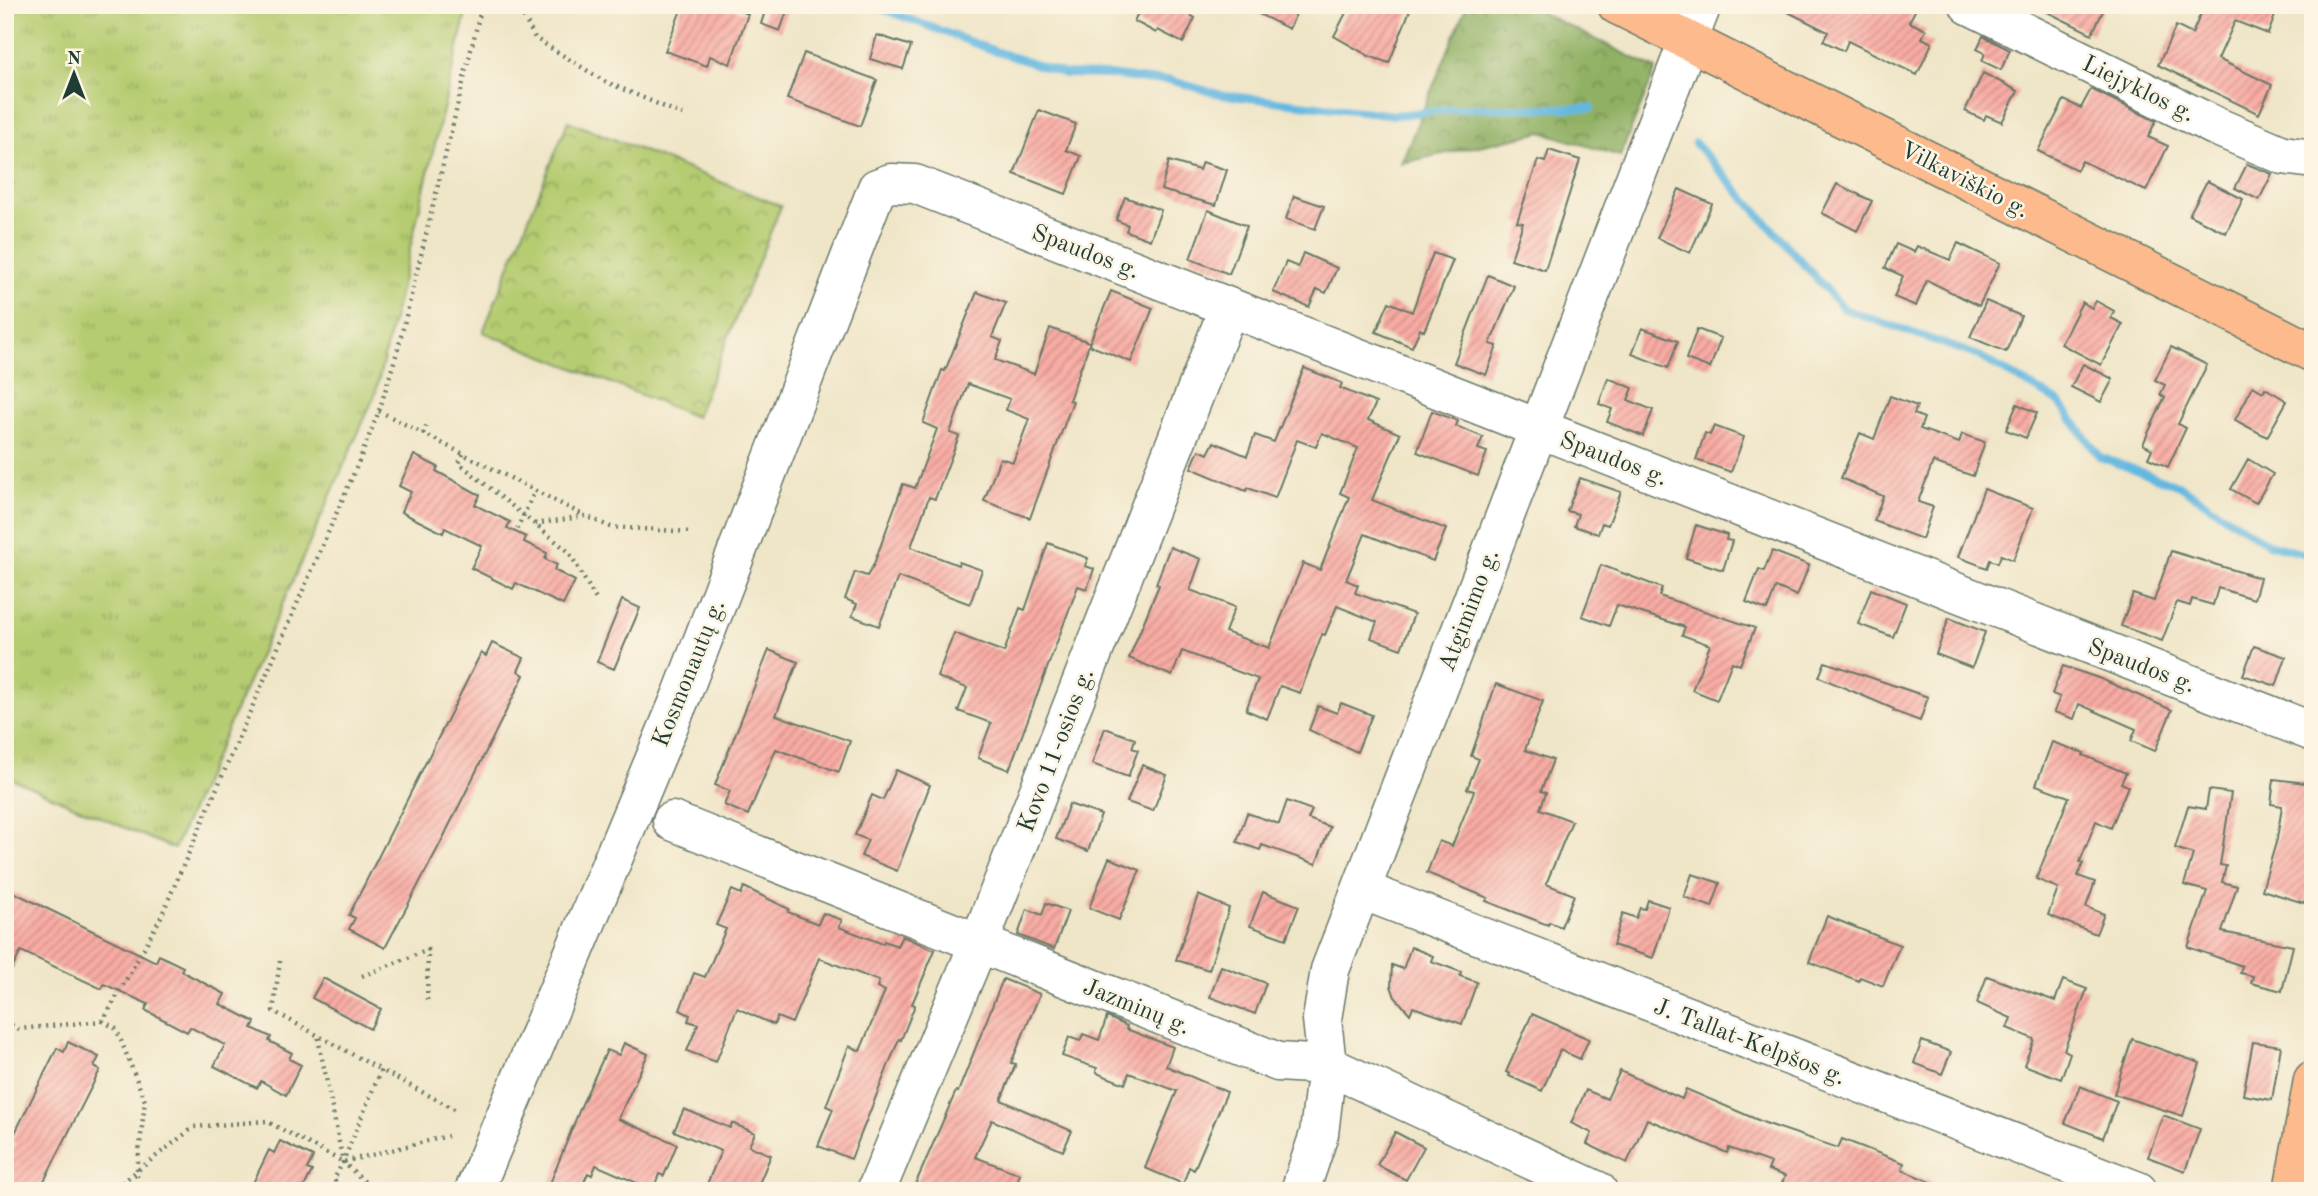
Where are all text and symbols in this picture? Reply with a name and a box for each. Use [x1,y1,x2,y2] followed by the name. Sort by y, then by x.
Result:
[38,38,108,108] north arrow
[67,50,82,69] text: N
[2078,52,2198,127] street label: Liejyklos g.
[1896,138,2032,223] street label: Vilkaviškio g.
[1028,221,1142,284] street label: Spaudos g.
[1556,428,1670,491] street label: Spaudos g.
[1436,546,1504,675] street label: Atgimimo g.
[649,597,730,751] street label: Kosmonautų g.
[2084,635,2198,698] street label: Spaudos g.
[1015,665,1099,836] street label: Kovo 11-osios g.
[1079,976,1193,1040] street label: Jazminų g.
[1650,995,1849,1091] street label: J. Tallat-Kelpšos g.

